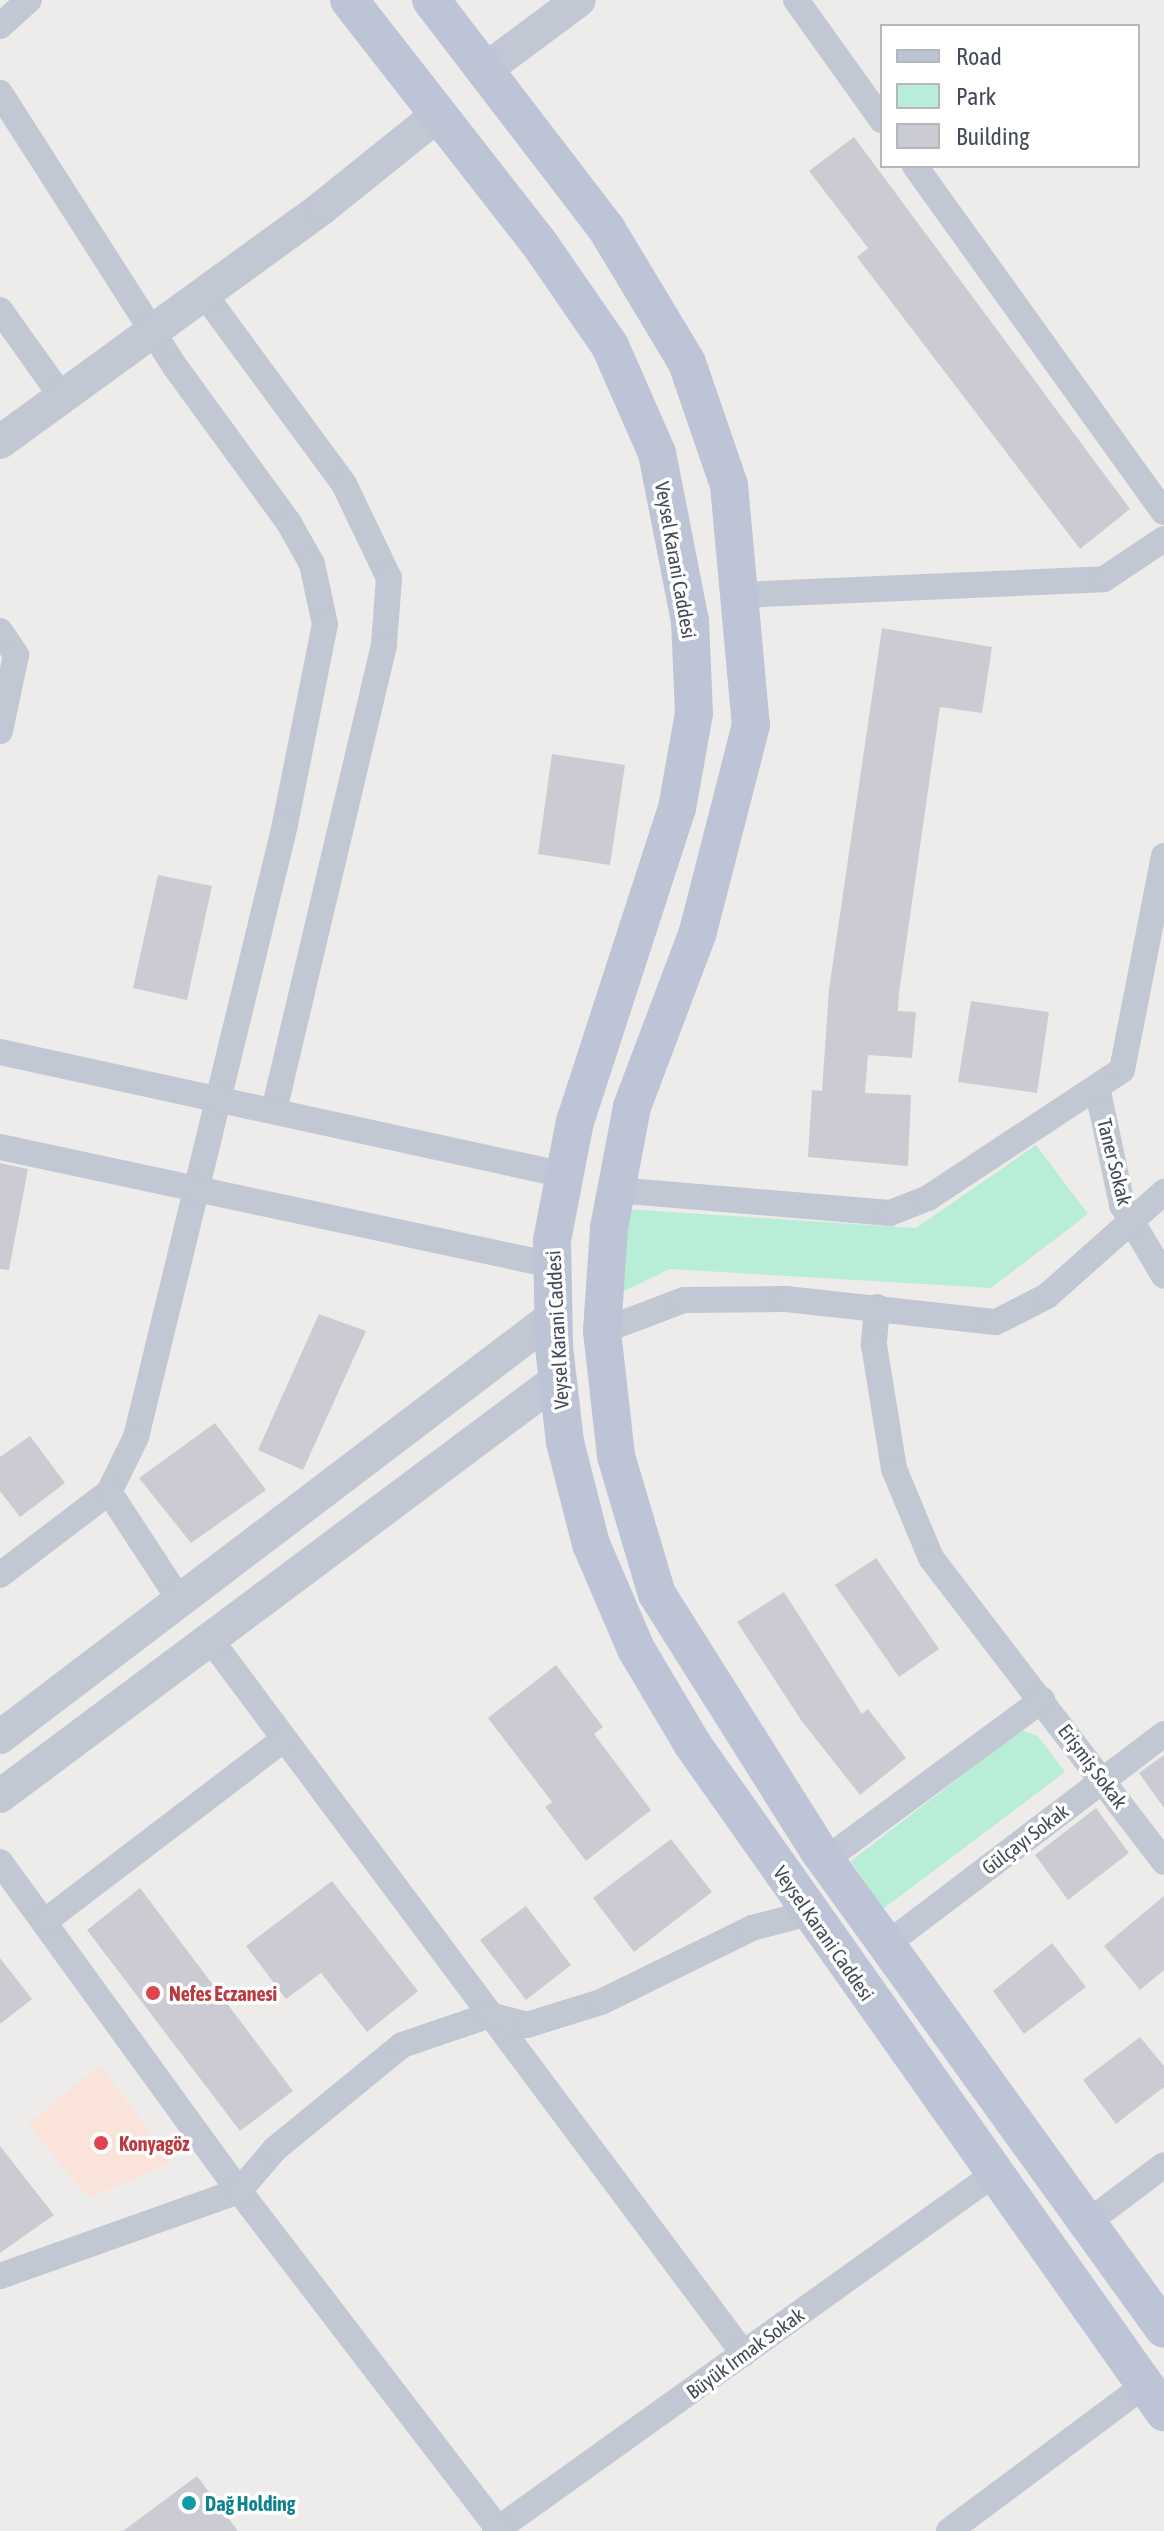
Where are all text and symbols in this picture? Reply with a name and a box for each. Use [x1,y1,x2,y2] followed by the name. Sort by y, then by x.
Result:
[880,24,1140,168] legend
[956,43,1002,70] text: Road
[956,83,996,110] text: Park
[956,123,1029,150] text: Building
[650,480,702,640] street label: Veysel Karani Caddesi
[1093,1116,1137,1208] street label: Taner Sokak
[541,1250,573,1410] street label: Veysel Karani Caddesi
[1053,1719,1133,1813] street label: Erişmiş Sokak
[977,1799,1073,1879] street label: Gülçayı Sokak
[769,1861,879,2005] street label: Veysel Karani Caddesi
[169,1981,277,2005] place label: Nefes Eczanesi
[144,1984,162,2002] marker: Nefes Eczanesi
[119,2131,189,2155] place label: Konyagöz
[90,2132,112,2154] marker: Konyagöz
[682,2302,808,2404] street label: Büyük Irmak Sokak
[205,2491,295,2515] place label: Dağ Holding
[180,2494,198,2512] marker: Dağ Holding

